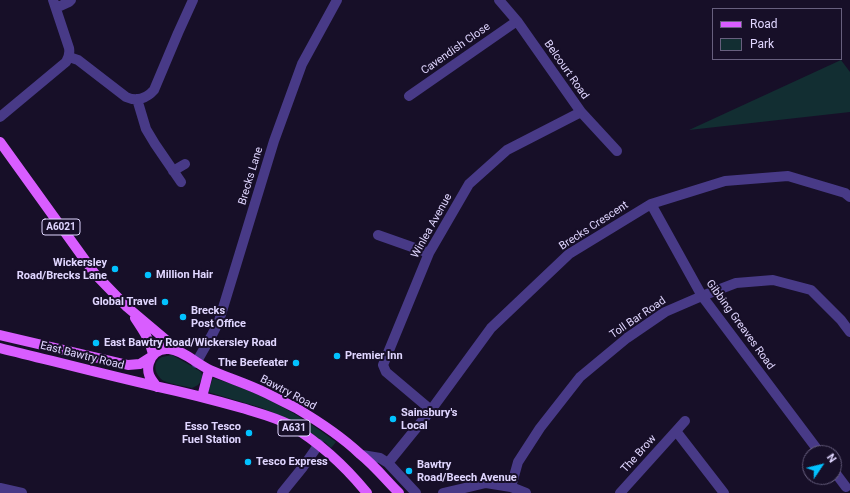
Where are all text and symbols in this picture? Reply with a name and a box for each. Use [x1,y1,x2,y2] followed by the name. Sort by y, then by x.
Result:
[712,8,842,60] legend
[750,17,778,31] text: Road
[419,20,493,78] street label: Cavendish Close
[750,37,774,51] text: Park
[541,38,591,102] street label: Belcourt Road
[236,145,266,207] street label: Brecks Lane
[409,191,455,261] street label: Winlea Avenue
[557,199,631,253] street label: Brecks Crescent
[42,219,80,235] road number: A6021
[17,256,107,282] place label: Wickersley Road/Brecks Lane
[110,264,120,274] marker: Wickersley Road/Brecks Lane
[156,268,213,282] place label: Million Hair
[143,270,153,280] marker: Million Hair
[703,278,777,372] street label: Gibbing Greaves Road
[607,294,669,342] street label: Toll Bar Road
[92,295,157,309] place label: Global Travel
[160,297,170,307] marker: Global Travel
[191,304,246,330] place label: Brecks Post Office
[178,312,188,322] marker: Brecks Post Office
[104,336,277,350] place label: East Bawtry Road/Wickersley Road
[91,338,101,348] marker: East Bawtry Road/Wickersley Road
[39,339,125,373] street label: East Bawtry Road
[345,349,403,363] place label: Premier Inn
[332,351,342,361] marker: Premier Inn
[218,356,288,370] place label: The Beefeater
[291,358,301,368] marker: The Beefeater
[258,373,318,413] street label: Bawtry Road
[401,406,457,432] place label: Sainsbury's Local
[388,414,398,424] marker: Sainsbury's Local
[182,420,241,446] place label: Esso Tesco Fuel Station
[278,420,310,436] road number: A631
[244,428,254,438] marker: Esso Tesco Fuel Station
[619,432,659,476] street label: The Brow
[802,445,842,485] north arrow
[824,451,839,465] text: N
[256,455,328,469] place label: Tesco Express
[243,457,253,467] marker: Tesco Express
[417,458,517,484] place label: Bawtry Road/Beech Avenue
[404,466,414,476] marker: Bawtry Road/Beech Avenue

